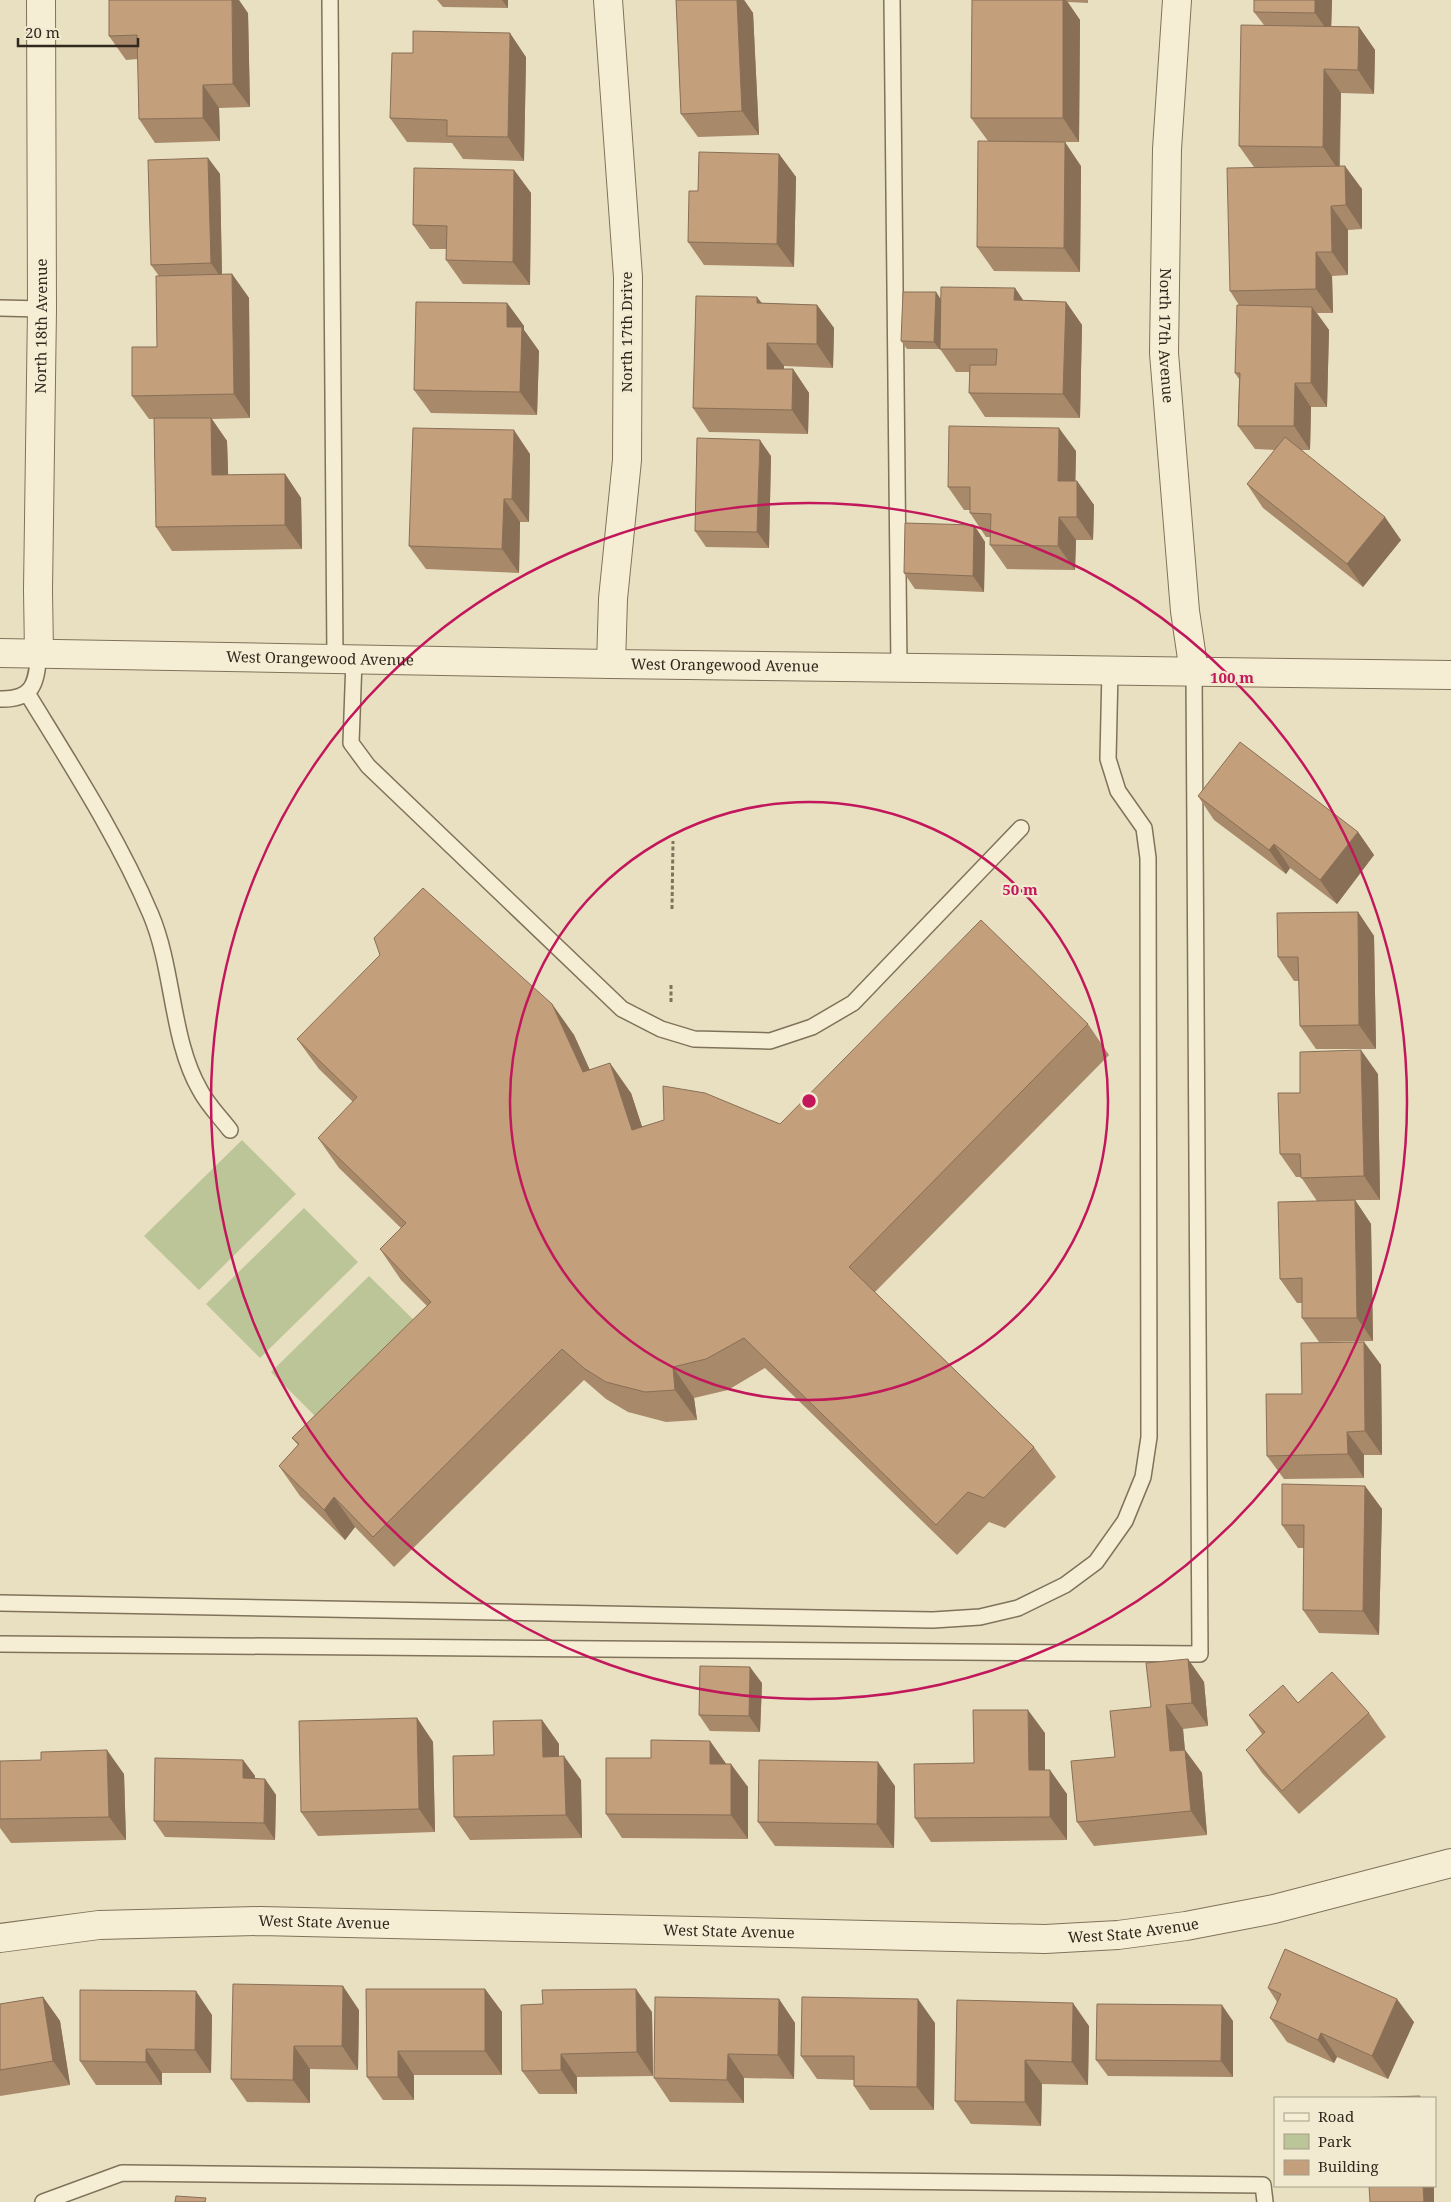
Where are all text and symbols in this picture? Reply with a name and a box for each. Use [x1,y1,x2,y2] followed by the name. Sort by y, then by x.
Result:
[18,15,138,47] scale bar
[25,22,60,42] text: 20 m
[30,258,51,394] street label: North 18th Avenue
[1155,268,1179,404] street label: North 17th Avenue
[616,272,636,392] street label: North 17th Drive
[226,646,414,669] street label: West Orangewood Avenue
[631,653,819,676] street label: West Orangewood Avenue
[1210,667,1254,687] text: 100 m
[1002,879,1038,899] text: 50 m
[800,1092,818,1110] centre of rings
[258,1910,390,1933] street label: West State Avenue
[1067,1913,1200,1947] street label: West State Avenue
[663,1919,795,1942] street label: West State Avenue
[1274,2097,1436,2187] legend
[1318,2106,1354,2126] text: Road
[1318,2131,1352,2151] text: Park
[1318,2156,1379,2176] text: Building

